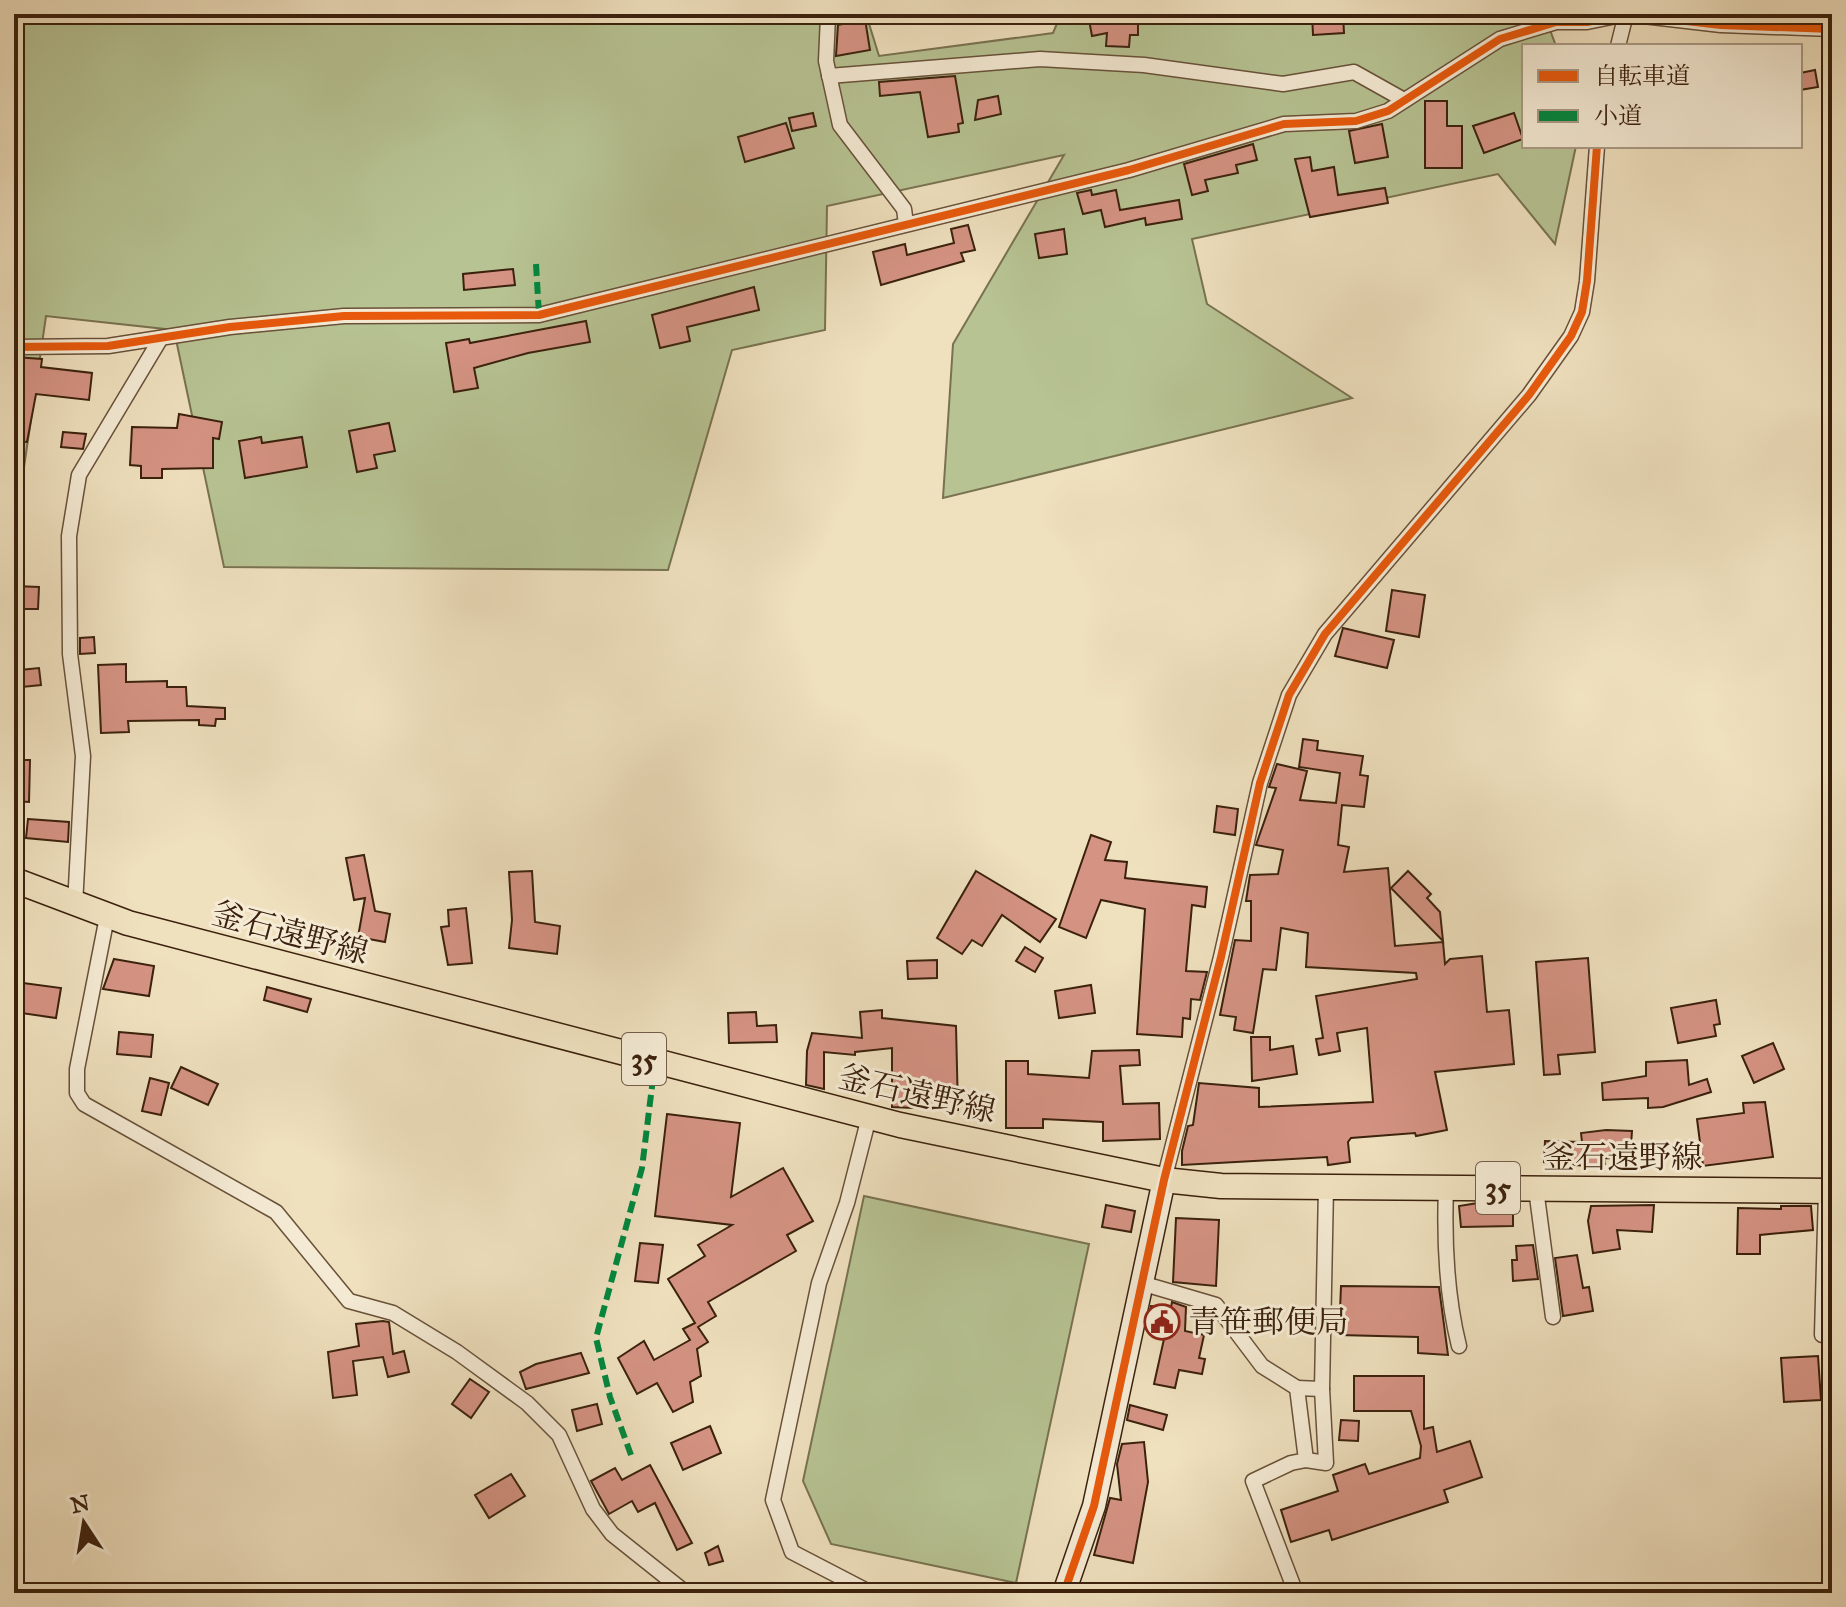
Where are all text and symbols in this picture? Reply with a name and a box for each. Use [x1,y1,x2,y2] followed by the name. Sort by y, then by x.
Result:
[1522,44,1802,148] legend
[1594,61,1690,91] text: 自転車道
[1594,101,1642,131] text: 小道
[208,893,372,973] street label: 釜石遠野線
[622,1033,666,1085] road number: 35
[835,1057,999,1131] street label: 釜石遠野線
[1543,1138,1703,1177] street label: 釜石遠野線
[1476,1162,1520,1214] road number: 35
[1143,1303,1181,1341] public building icon: 青笹郵便局
[1188,1303,1348,1342] place label: 青笹郵便局
[44,1483,124,1563] north arrow
[68,1489,92,1519] text: N

